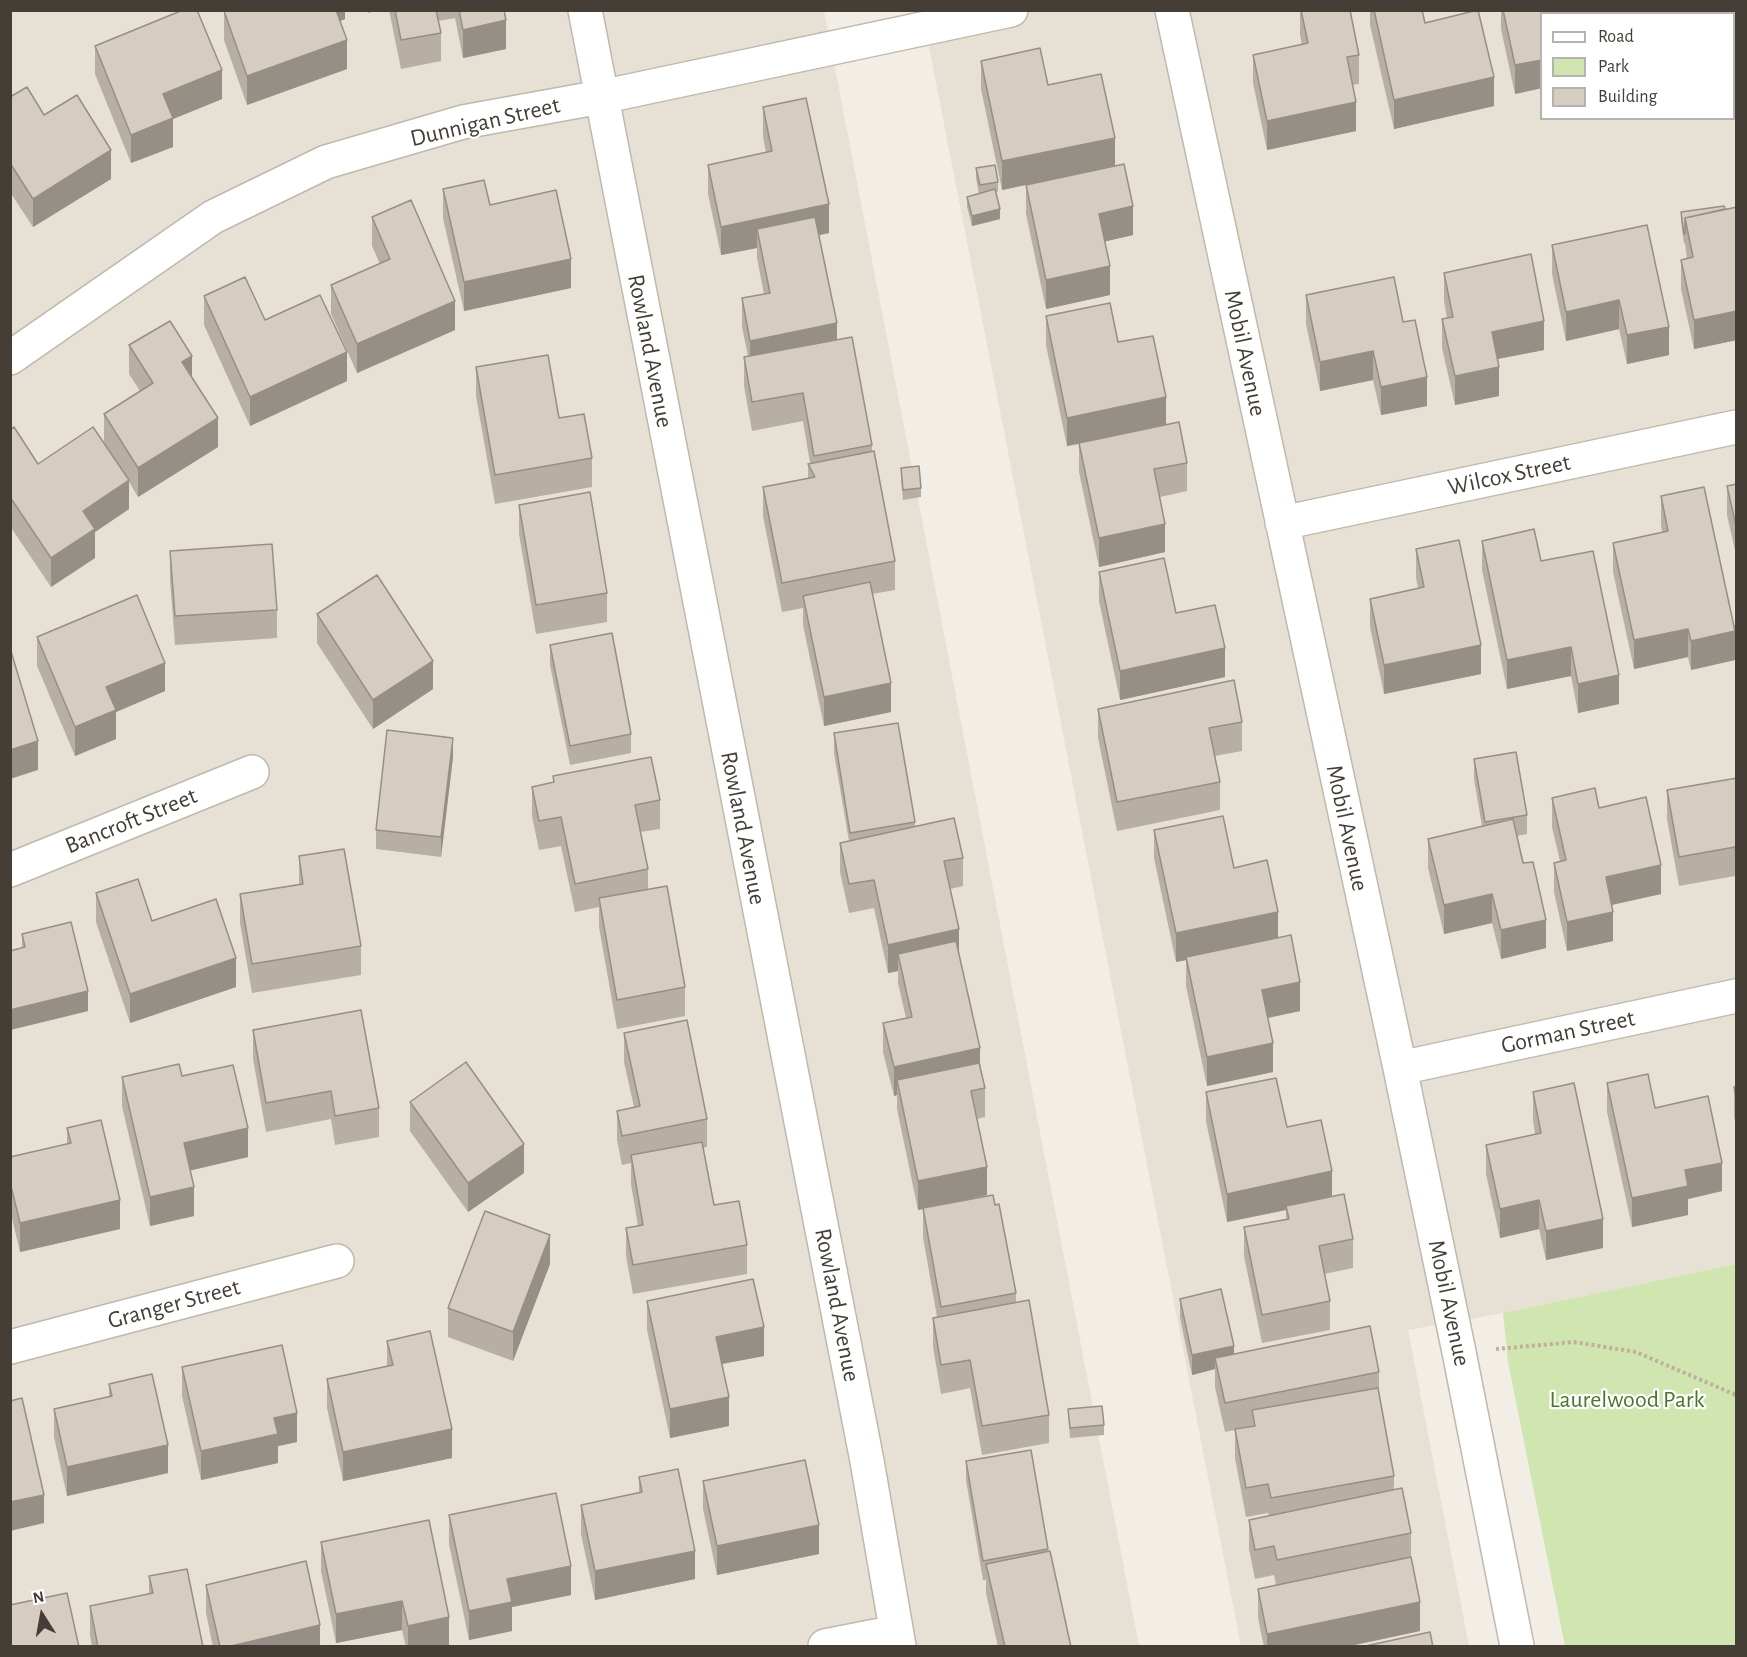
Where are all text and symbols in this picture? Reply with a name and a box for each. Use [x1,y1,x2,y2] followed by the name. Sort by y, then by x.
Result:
[1540,12,1735,120] legend
[1598,28,1634,46] text: Road
[1598,58,1629,76] text: Park
[1598,88,1657,106] text: Building
[407,91,563,153] street label: Dunnigan Street
[621,272,679,430] street label: Rowland Avenue
[1218,287,1272,419] street label: Mobil Avenue
[1445,448,1573,502] street label: Wilcox Street
[714,749,772,907] street label: Rowland Avenue
[1320,762,1374,894] street label: Mobil Avenue
[61,781,201,861] street label: Bancroft Street
[1498,1004,1638,1060] street label: Gorman Street
[808,1226,866,1384] street label: Rowland Avenue
[1422,1237,1476,1369] street label: Mobil Avenue
[105,1273,243,1335] street label: Granger Street
[1550,1386,1704,1414] park label: Laurelwood Park
[12,1585,72,1645] north arrow
[32,1588,46,1606] text: N

